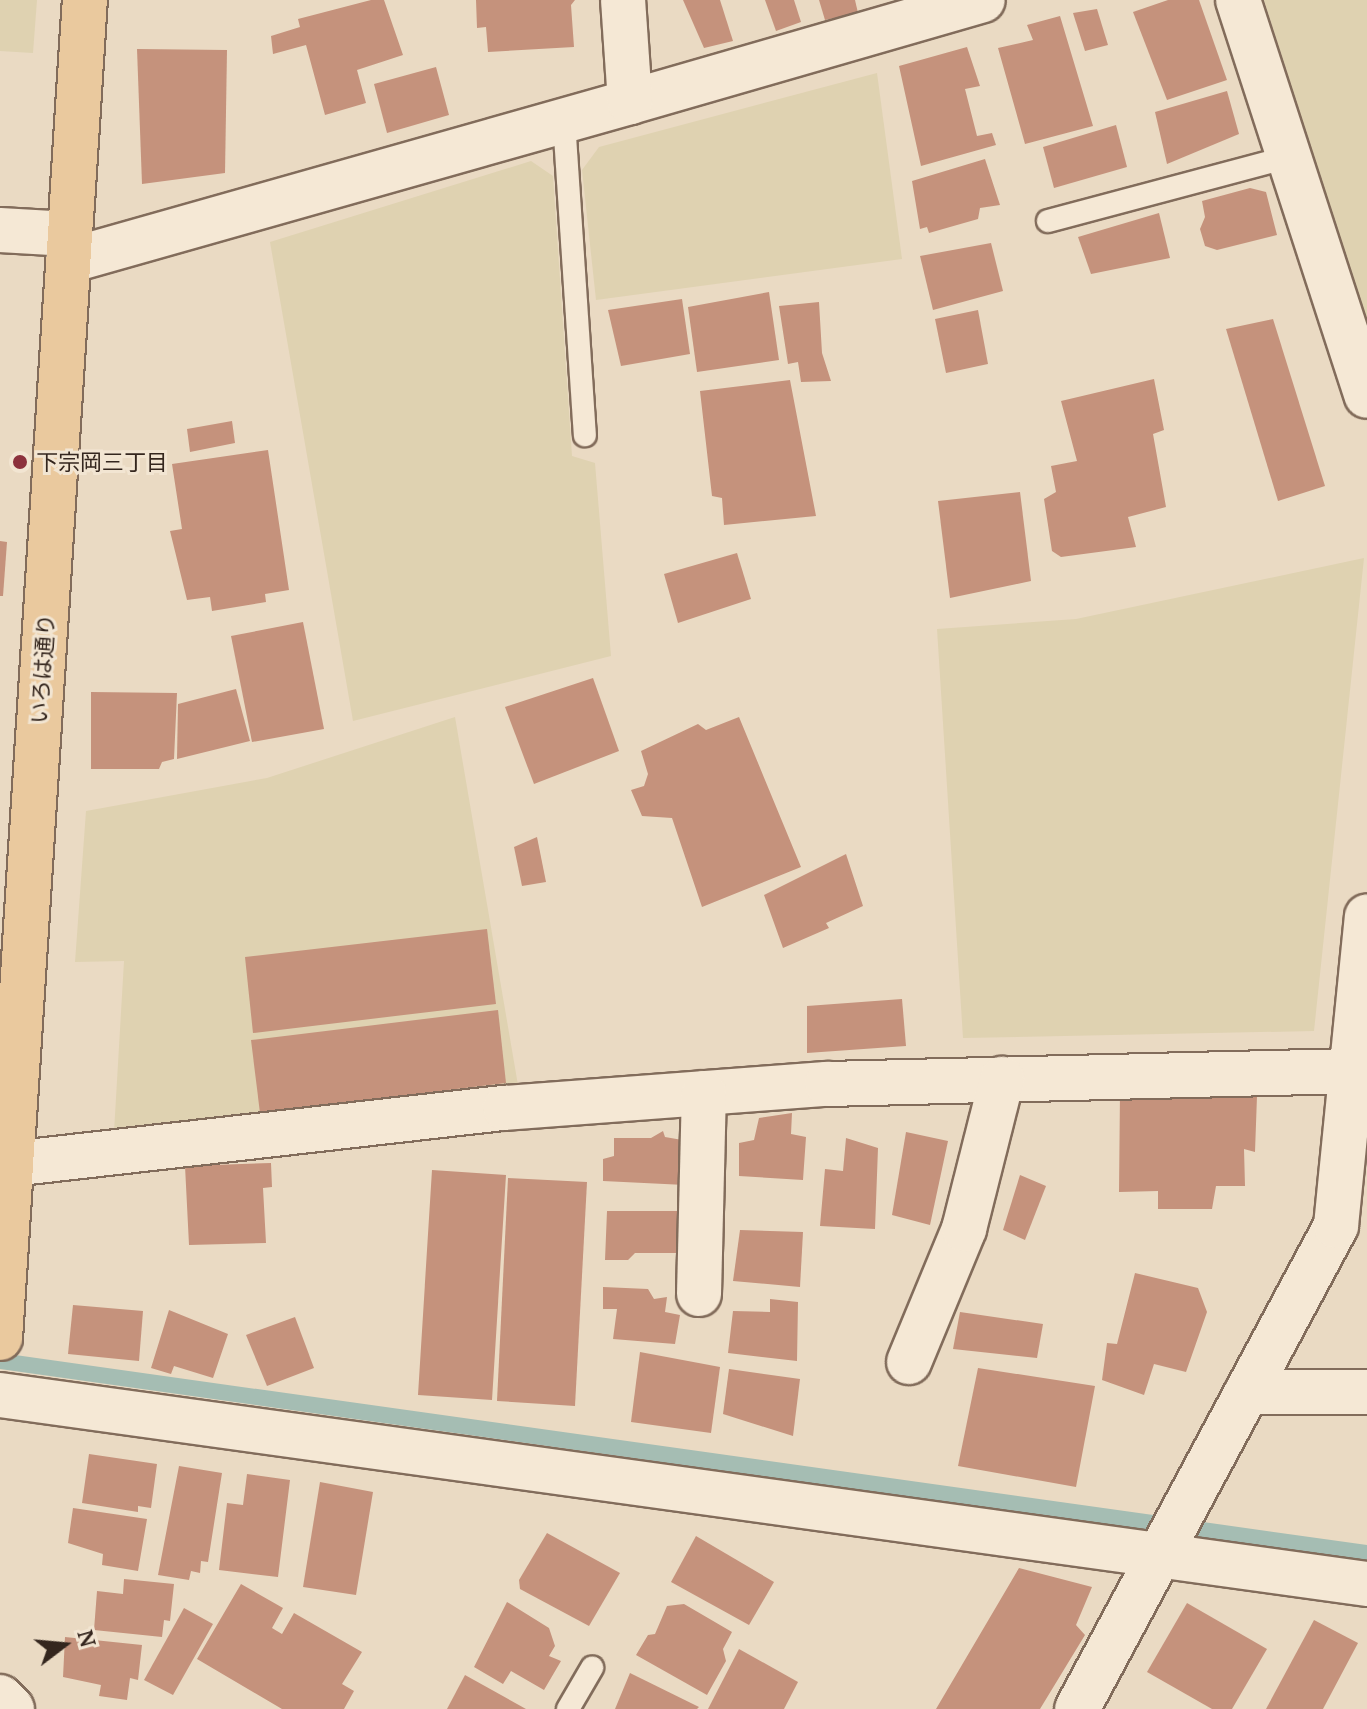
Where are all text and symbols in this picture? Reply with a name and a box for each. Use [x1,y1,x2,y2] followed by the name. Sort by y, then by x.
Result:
[36,449,168,475] place label: 下宗岡三丁目
[11,453,29,471] marker: 下宗岡三丁目
[25,613,59,725] street label: いろは通り
[24,1605,104,1685] north arrow
[71,1626,104,1650] text: N

